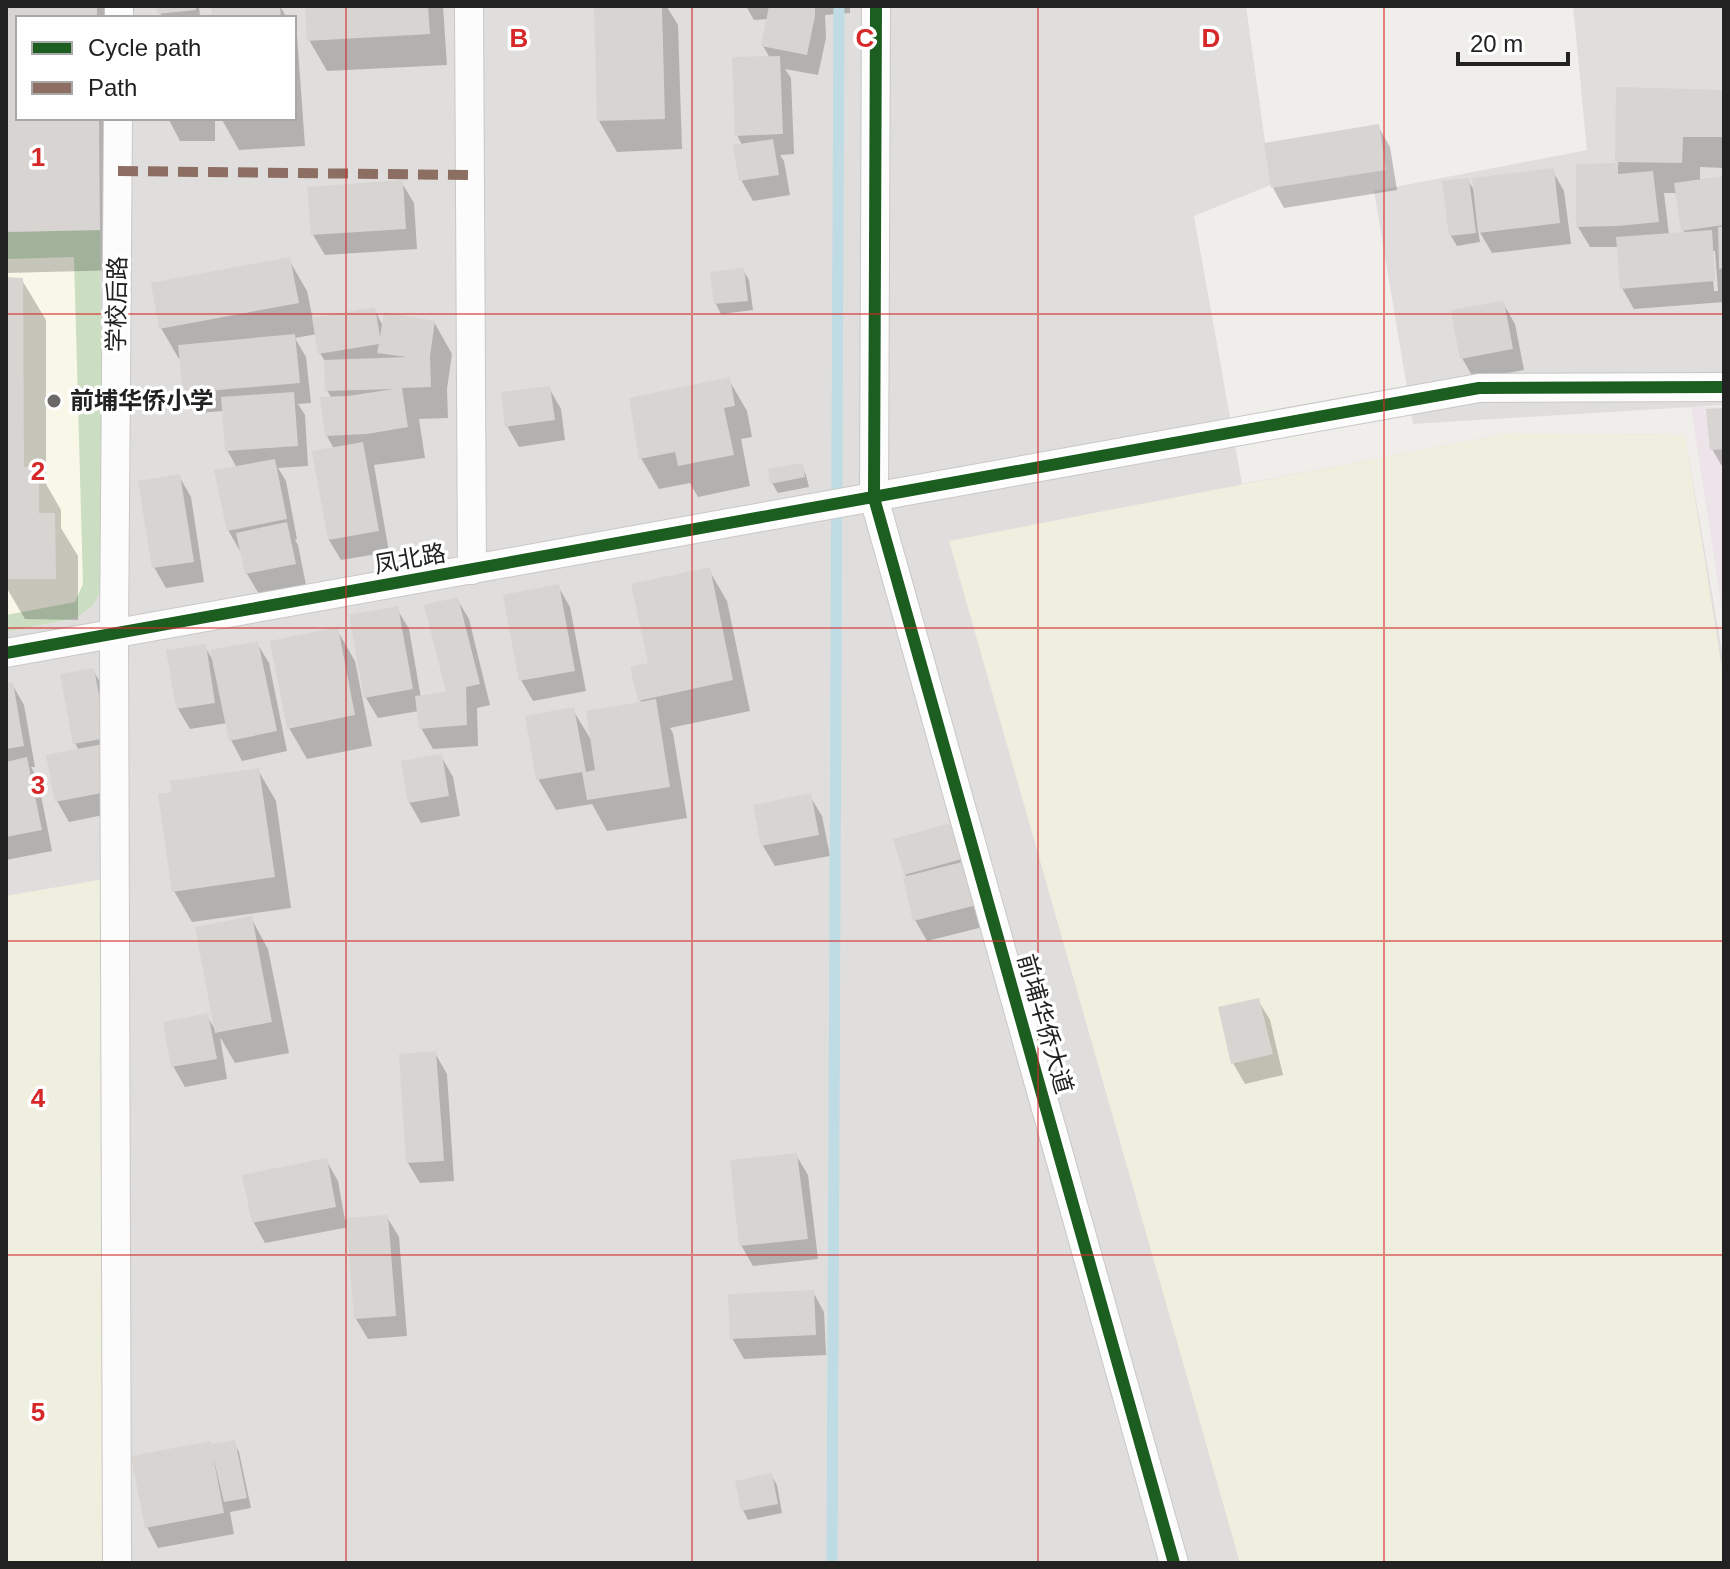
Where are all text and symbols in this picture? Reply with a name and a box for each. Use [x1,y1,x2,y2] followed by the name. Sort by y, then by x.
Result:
[16,16,296,120] legend
[1458,16,1568,66] scale bar
[510,23,528,53] text: B
[856,23,875,53] text: C
[1202,23,1220,53] text: D
[1470,30,1523,57] text: 20 m
[88,34,201,61] text: Cycle path
[88,74,137,101] text: Path
[31,142,45,172] text: 1
[102,256,131,352] street label: 学校后路
[70,387,214,414] place label: 前埔华侨小学
[45,392,63,410] marker: 前埔华侨小学
[31,456,45,486] text: 2
[372,539,448,578] street label: 凤北路
[31,770,45,800] text: 3
[1013,951,1078,1097] street label: 前埔华侨大道
[31,1083,46,1113] text: 4
[31,1397,45,1427] text: 5

